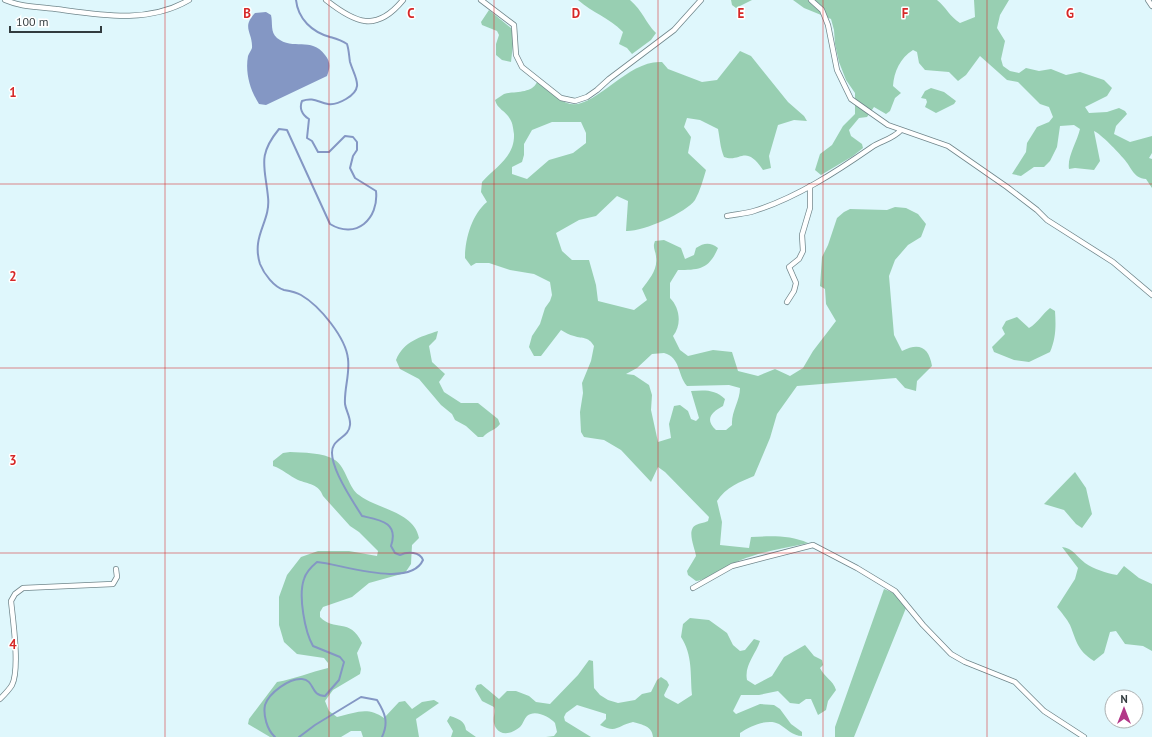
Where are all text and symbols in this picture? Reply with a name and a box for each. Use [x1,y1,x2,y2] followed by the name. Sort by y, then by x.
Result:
[243,5,251,22] text: B
[407,5,415,22] text: C
[572,5,580,22] text: D
[738,5,745,22] text: E
[902,5,909,22] text: F
[1066,5,1074,22] text: G
[10,8,101,34] scale bar
[16,14,49,29] text: 100 m
[9,84,17,101] text: 1
[9,268,17,285] text: 2
[9,452,17,469] text: 3
[9,636,17,653] text: 4
[1104,689,1144,729] north arrow
[1120,692,1128,706] text: N

